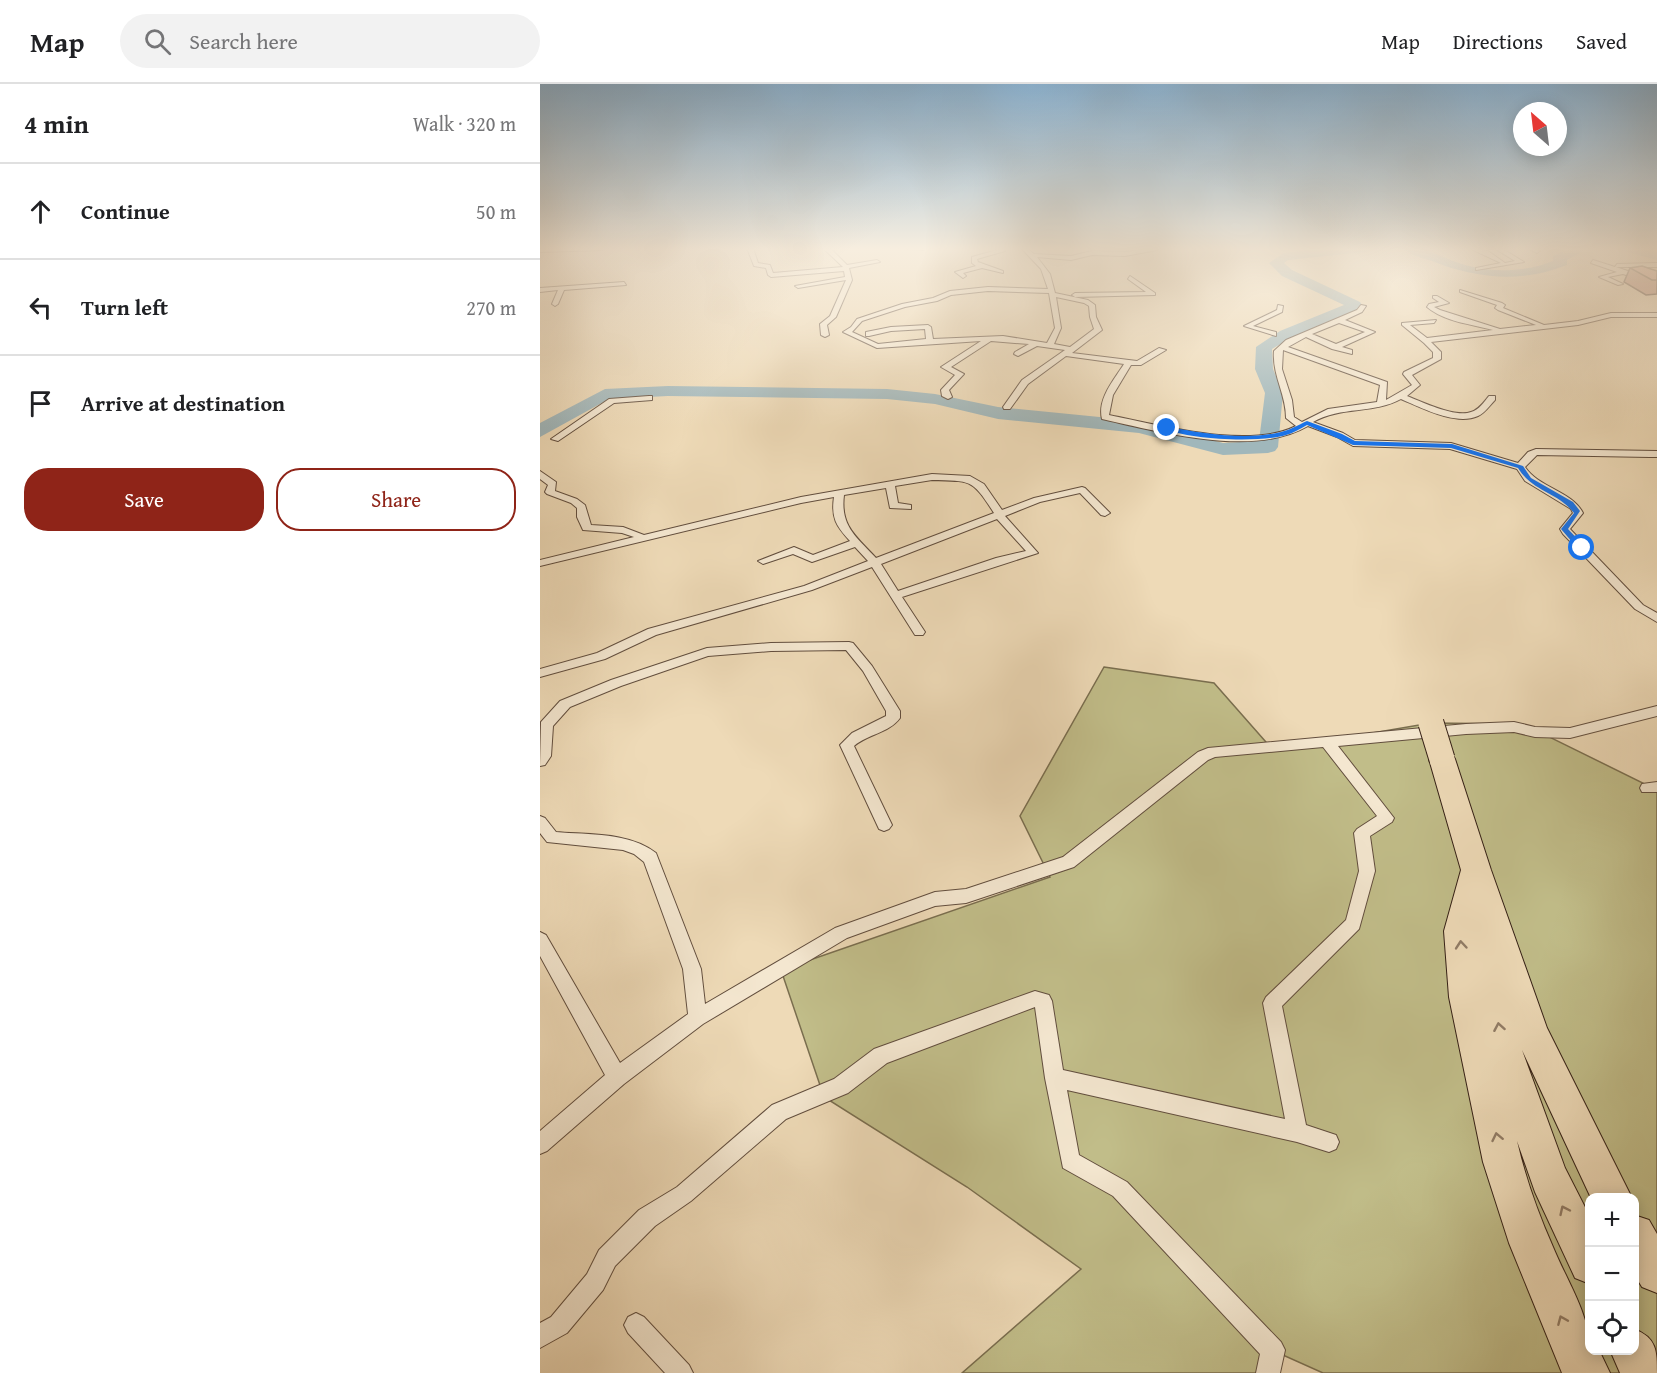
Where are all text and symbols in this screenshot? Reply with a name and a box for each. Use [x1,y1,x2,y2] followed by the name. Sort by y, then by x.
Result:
[120,14,540,68] search box
[30,21,84,62] text: Map
[141,25,174,58] icon: search
[189,25,298,57] text: Search here
[1381,26,1420,57] text: Map
[1453,26,1543,57] text: Directions
[1576,26,1627,57] text: Saved
[1513,102,1567,156] north arrow
[24,104,89,143] text: 4 min
[413,109,516,138] text: Walk · 320 m
[24,195,57,228] icon: ahead
[81,195,170,227] text: Continue
[476,197,516,226] text: 50 m
[24,291,57,324] icon: left
[81,291,168,323] text: Turn left
[466,293,516,322] text: 270 m
[24,387,57,420] icon: arrive
[81,387,285,419] text: Arrive at destination
[1153,414,1179,440] route end
[24,468,264,531] button: Save
[276,468,516,531] button: Share
[1568,534,1594,560] route start
[1455,941,1468,950] one-way arrow
[1494,1022,1506,1032] one-way arrow
[1491,1132,1504,1142] one-way arrow
[1585,1193,1639,1355] map controls
[1585,1193,1639,1247] button: +
[1560,1206,1572,1217] one-way arrow
[1585,1247,1639,1301] button: −
[1585,1301,1639,1355] button: locate
[1557,1315,1569,1326] one-way arrow

